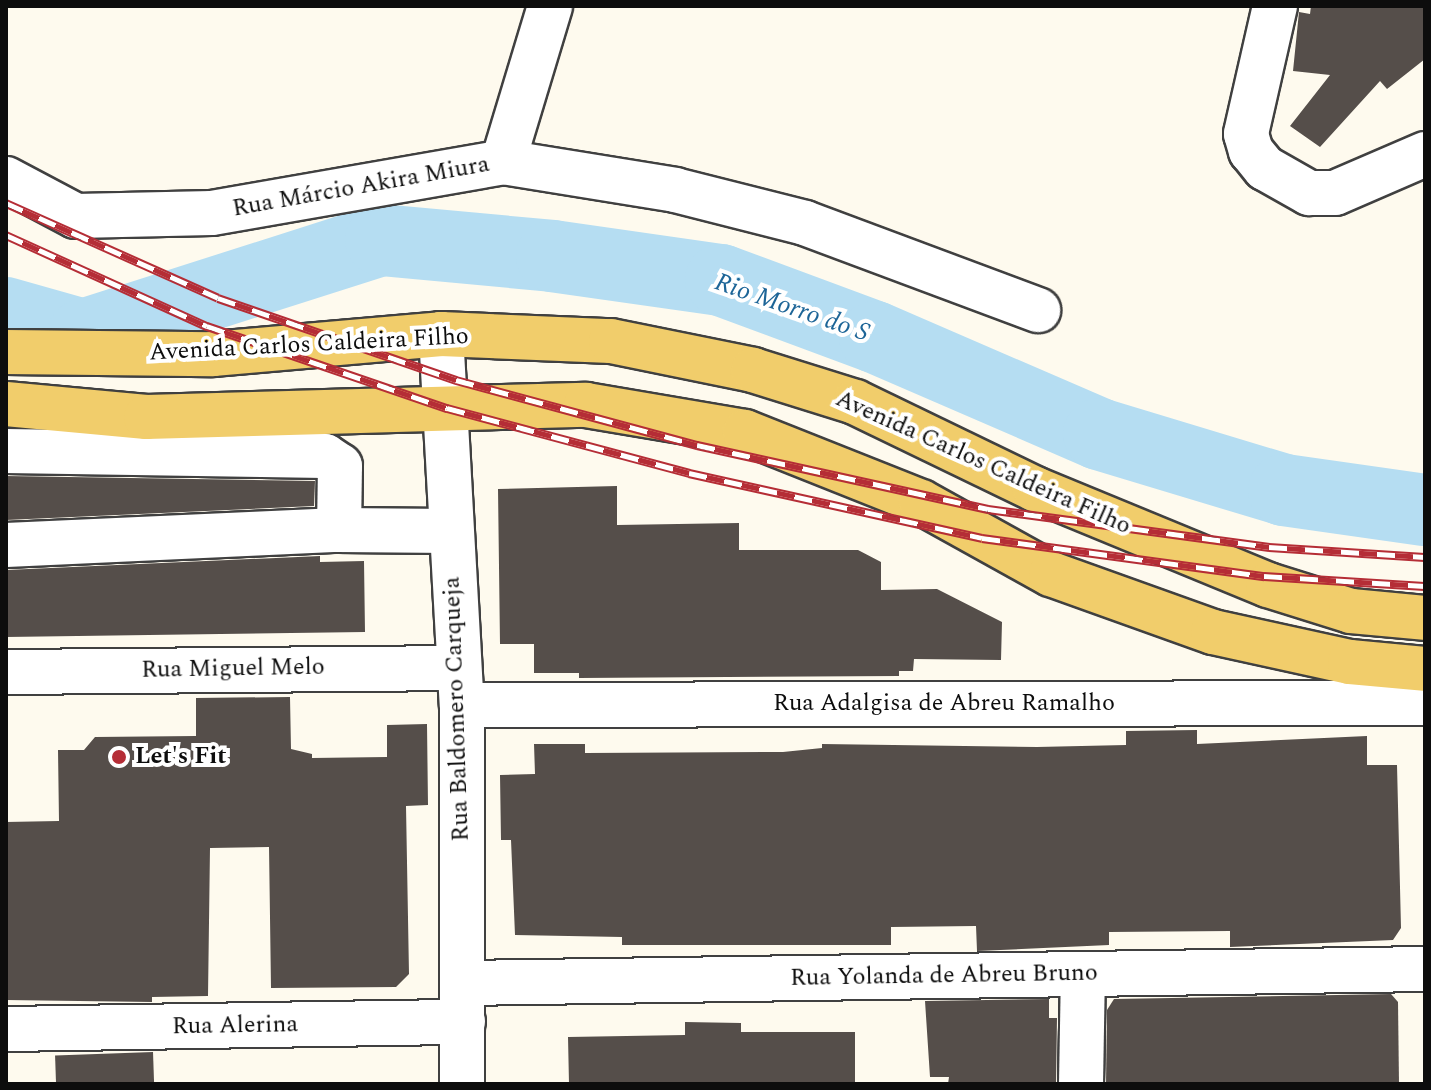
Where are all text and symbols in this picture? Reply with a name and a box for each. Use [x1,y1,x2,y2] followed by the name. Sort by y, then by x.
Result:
[230,150,492,224] street label: Rua Márcio Akira Miura
[710,267,874,349] water label: Rio Morro do S
[149,322,469,368] street label: Avenida Carlos Caldeira Filho
[831,385,1135,541] street label: Avenida Carlos Caldeira Filho
[438,576,476,842] street label: Rua Baldomero Carqueja
[141,653,325,685] street label: Rua Miguel Melo
[773,690,1115,718] street label: Rua Adalgisa de Abreu Ramalho
[135,743,227,771] place label: Let's Fit
[110,748,128,766] marker: Let's Fit
[790,959,1098,993] street label: Rua Yolanda de Abreu Bruno
[172,1011,298,1041] street label: Rua Alerina

